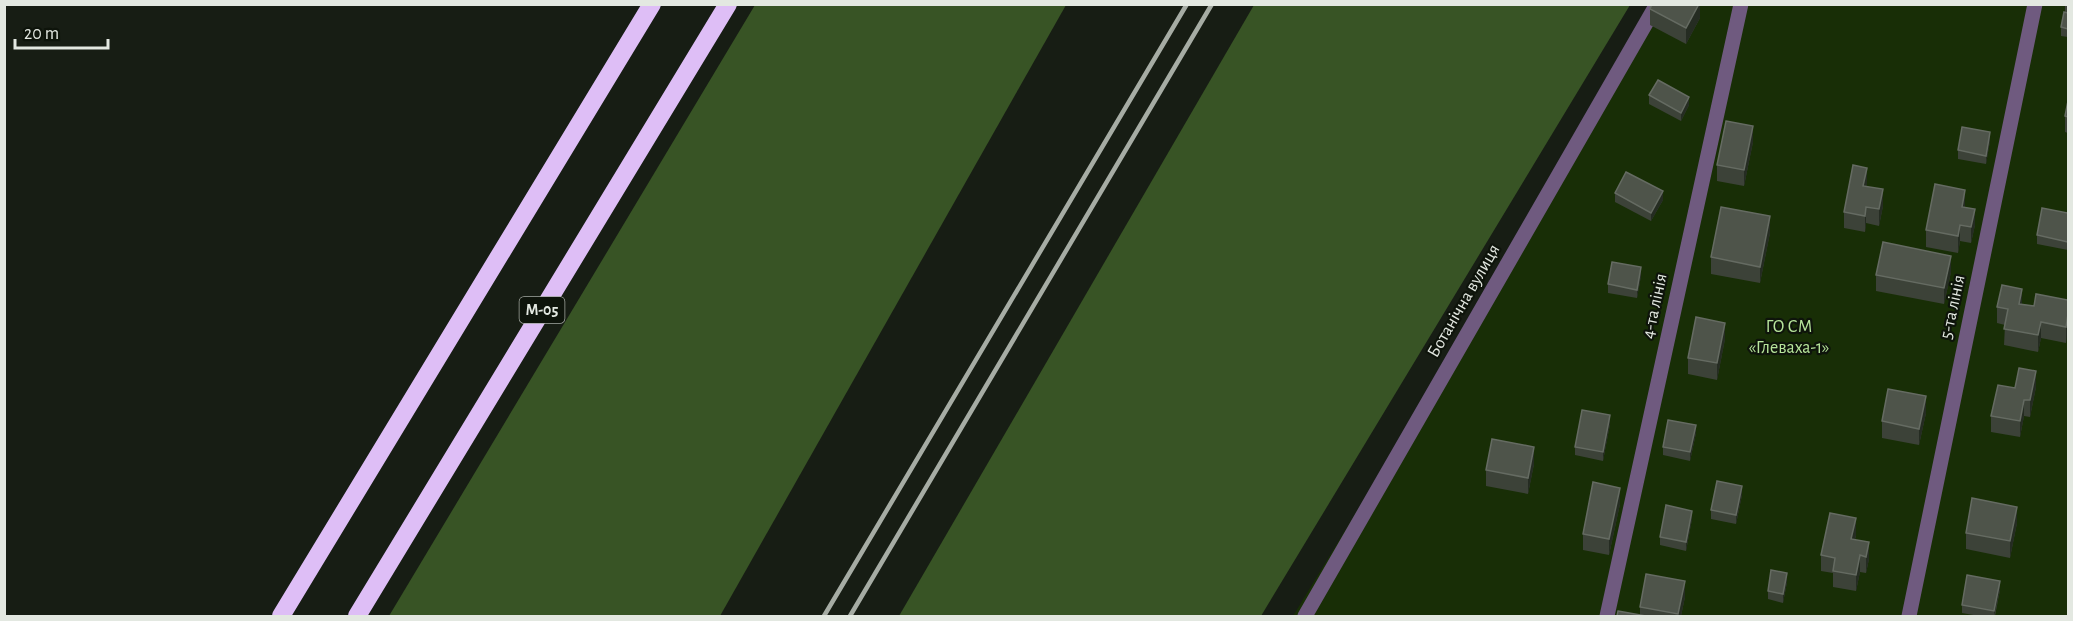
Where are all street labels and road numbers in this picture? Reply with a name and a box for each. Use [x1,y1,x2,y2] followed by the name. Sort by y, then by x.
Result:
[1424,241,1504,361] street label: Ботанічна вулиця
[1639,272,1671,340] street label: 4-та лінія
[1937,273,1969,341] street label: 5-та лінія
[520,297,564,323] road number: М-05

